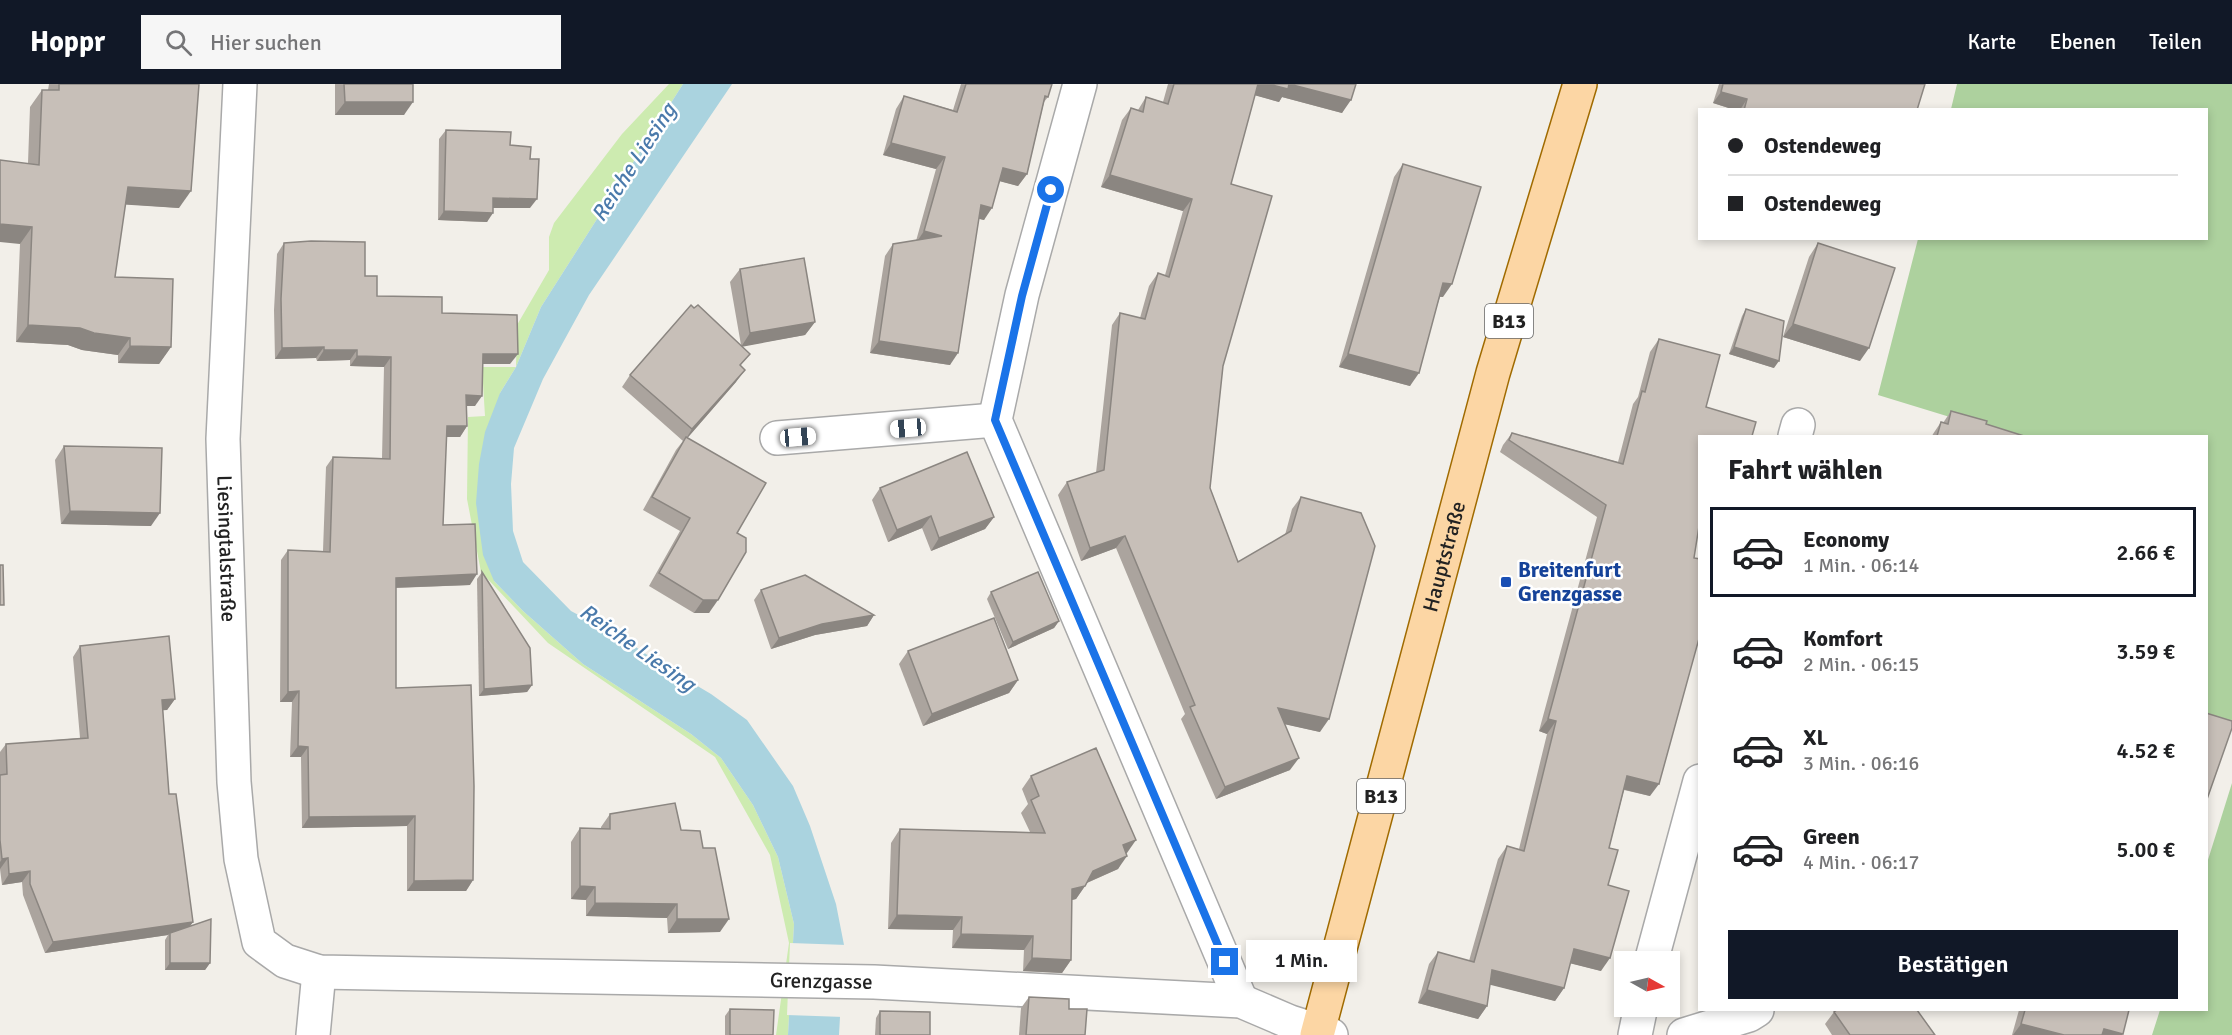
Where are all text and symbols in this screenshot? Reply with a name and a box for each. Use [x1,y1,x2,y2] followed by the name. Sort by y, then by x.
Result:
[141,15,561,69] search box
[30,25,105,59] text: Hoppr
[162,26,195,59] icon: search
[210,29,322,56] text: Hier suchen
[1967,29,2016,55] text: Karte
[2049,29,2116,55] text: Ebenen
[2149,29,2202,55] text: Teilen
[585,96,683,226] water label: Reiche Liesing
[1764,132,1881,159] text: Ostendeweg
[1037,176,1064,203] route start
[1764,190,1881,217] text: Ostendeweg
[1485,304,1533,338] road number: B13
[889,417,927,439] car
[779,426,817,448] car
[1728,454,1883,487] text: Fahrt wählen
[211,475,242,622] street label: Liesingtalstraße
[1417,499,1471,615] street label: Hauptstraße
[1731,525,1785,579] icon: car
[1803,526,1889,553] text: Economy
[2117,539,2175,566] text: 2.66 €
[1803,553,1919,578] text: 1 Min. · 06:14
[1518,557,1622,607] place label: Breitenfurt Grenzgasse
[1499,575,1513,589] marker: Breitenfurt Grenzgasse
[575,598,703,699] water label: Reiche Liesing
[1731,624,1785,678] icon: car
[1803,625,1883,652] text: Komfort
[2117,638,2175,665] text: 3.59 €
[1803,652,1919,677] text: 2 Min. · 06:15
[1731,723,1785,777] icon: car
[1803,724,1828,751] text: XL
[2117,737,2175,764] text: 4.52 €
[1803,751,1919,776] text: 3 Min. · 06:16
[1357,779,1405,813] road number: B13
[1731,822,1785,876] icon: car
[1803,823,1860,850] text: Green
[2117,836,2175,863] text: 5.00 €
[1803,850,1919,875] text: 4 Min. · 06:17
[1728,930,2178,999] button: Bestätigen
[1246,941,1357,983] callout: 1 Min.
[1211,948,1238,975] route end
[1275,948,1328,973] text: 1 Min.
[1614,951,1680,1017] north arrow
[1614,951,1680,1017] map controls
[770,967,873,995] street label: Grenzgasse

